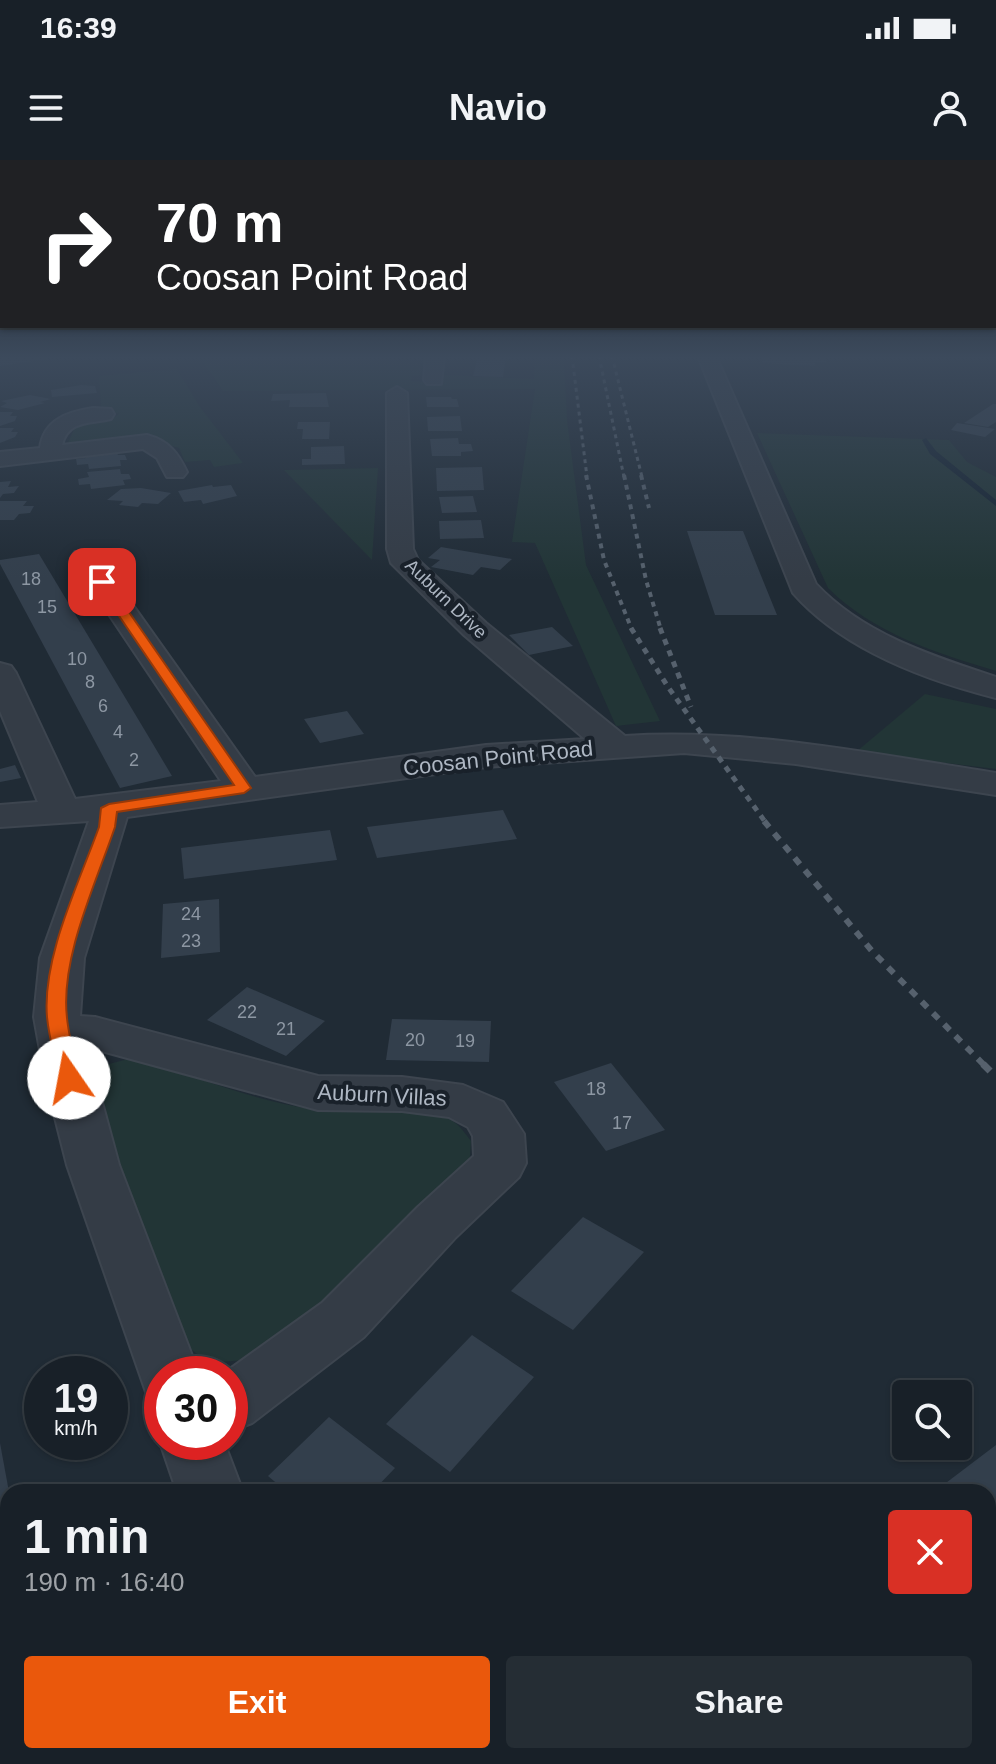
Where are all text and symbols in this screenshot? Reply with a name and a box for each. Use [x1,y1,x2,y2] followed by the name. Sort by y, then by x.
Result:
[40,11,117,44] text: 16:39
[24,86,68,130] icon: menu
[928,86,972,130] icon: person
[449,87,547,128] text: Navio
[156,191,284,254] text: 70 m
[24,192,128,296] icon: right
[156,257,468,298] text: Coosan Point Road
[68,548,136,616] pin
[401,555,491,643] street label: Auburn Drive
[80,560,124,604] icon: arrive
[21,569,41,589] house number: 18
[37,597,57,617] house number: 15
[67,649,87,669] house number: 10
[85,672,95,692] house number: 8
[98,696,108,716] house number: 6
[113,722,123,742] house number: 4
[402,736,594,780] street label: Coosan Point Road
[129,750,139,770] house number: 2
[181,904,201,924] house number: 24
[181,931,201,951] house number: 23
[237,1002,257,1022] house number: 22
[276,1019,296,1039] house number: 21
[405,1030,425,1050] house number: 20
[455,1031,475,1051] house number: 19
[27,1036,111,1120] position arrow
[317,1079,447,1111] street label: Auburn Villas
[586,1079,606,1099] house number: 18
[612,1113,632,1133] house number: 17
[144,1356,248,1460] speed limit sign: 30
[54,1376,98,1420] text: 19
[892,1380,972,1460] map controls
[892,1380,972,1460] button: search
[54,1417,98,1439] text: km/h
[24,1510,149,1563] text: 1 min
[888,1510,972,1594] button: close
[24,1567,184,1597] text: 190 m · 16:40
[24,1656,490,1748] button: Exit
[506,1656,972,1748] button: Share

